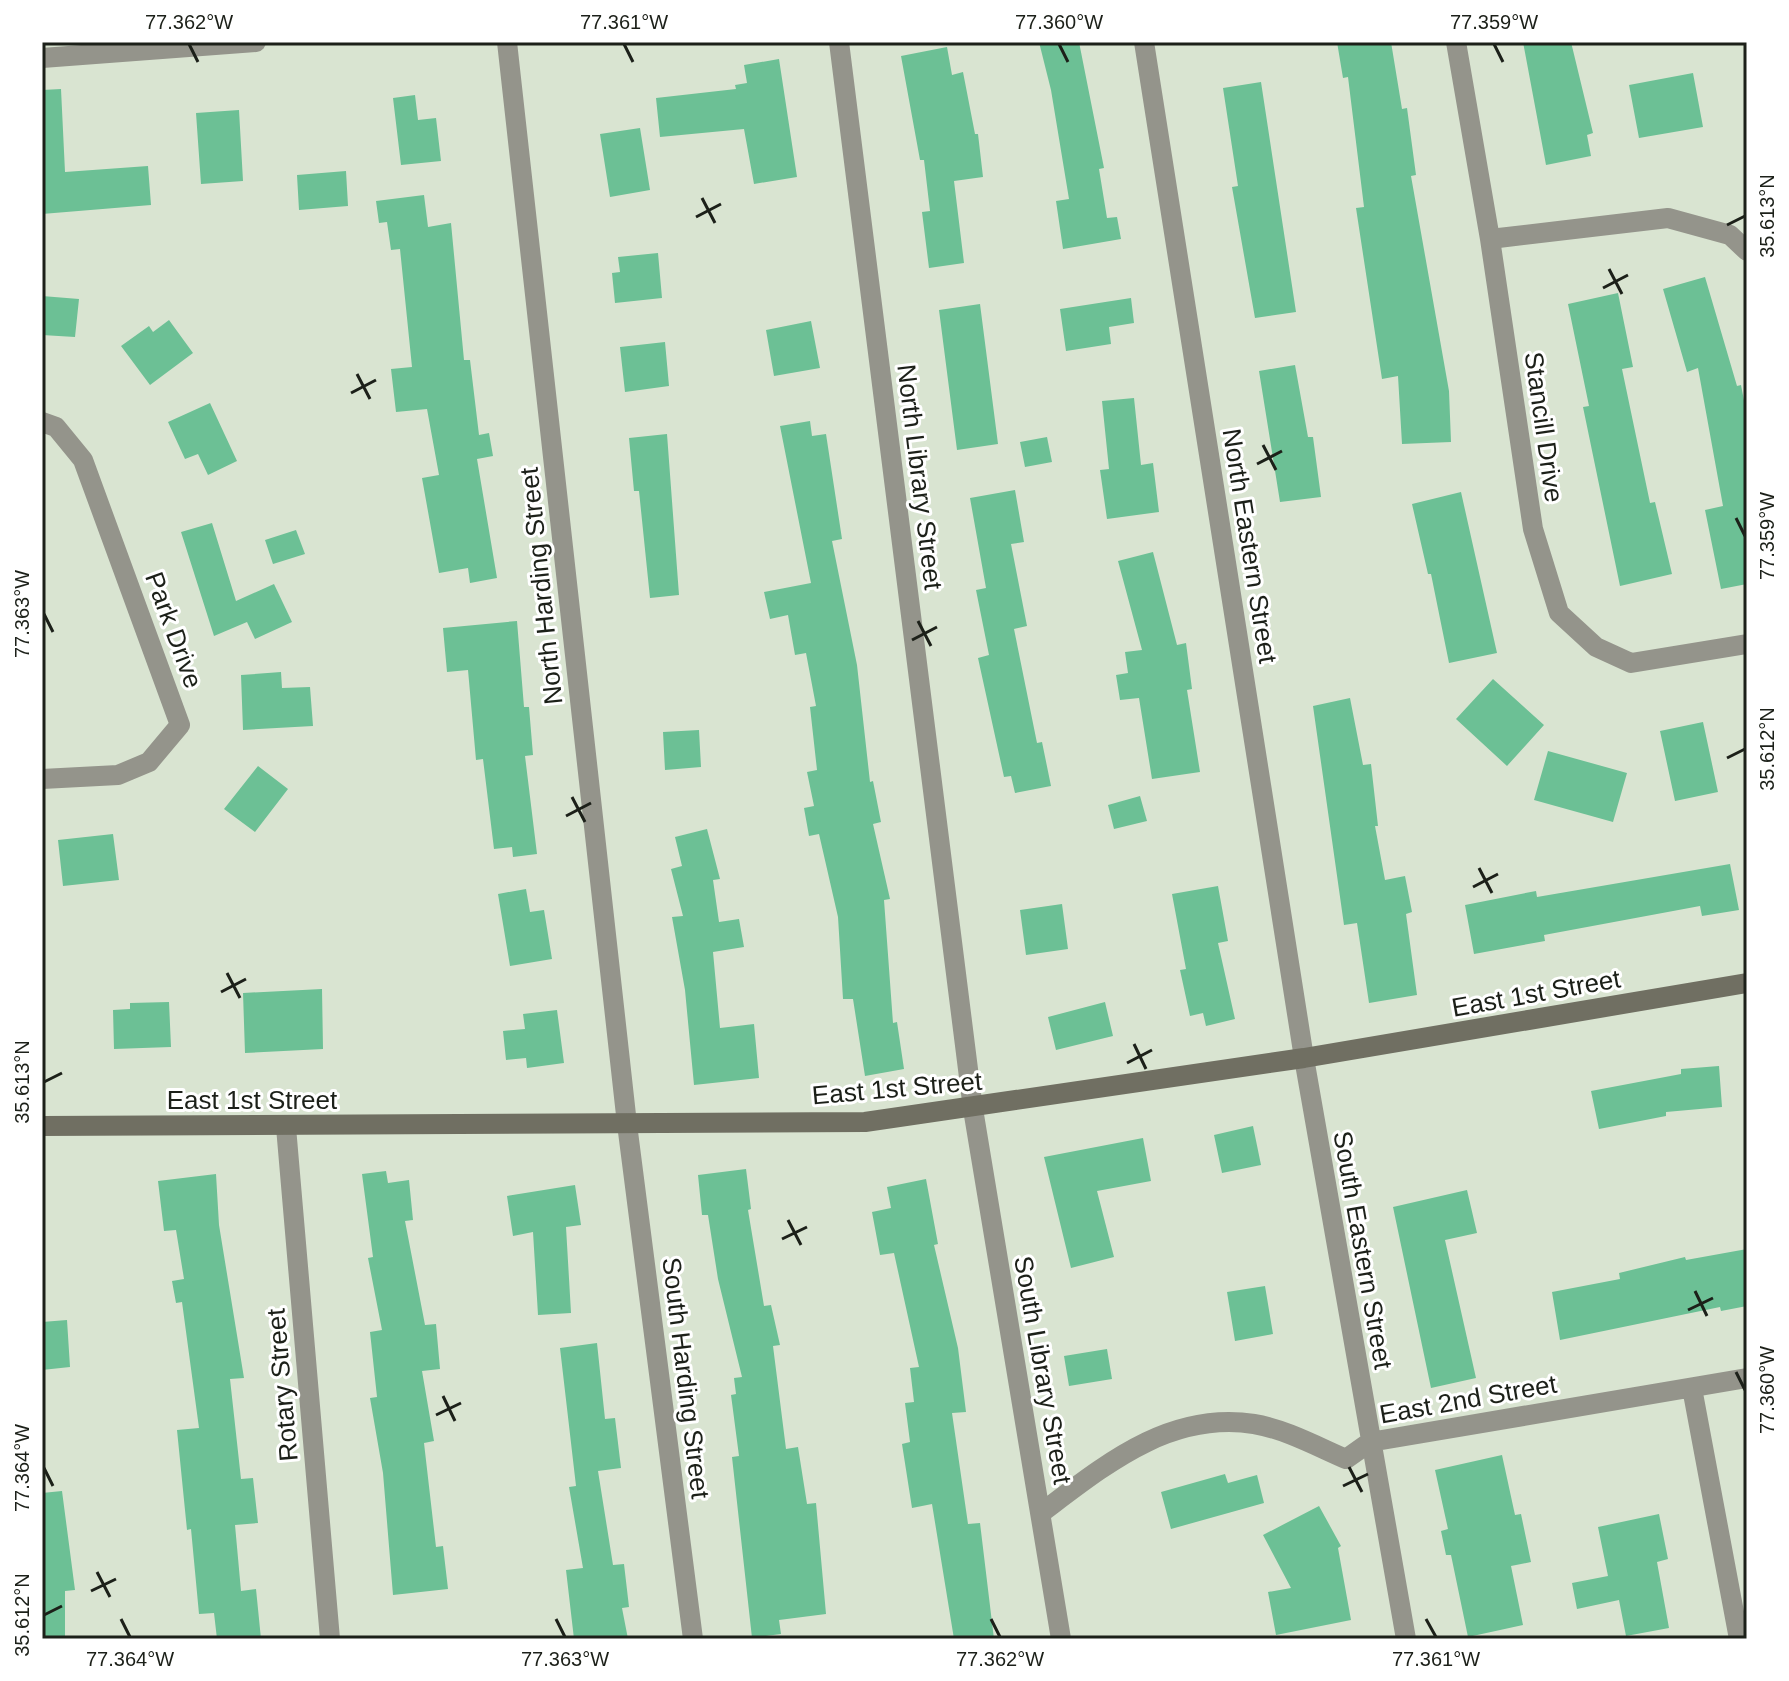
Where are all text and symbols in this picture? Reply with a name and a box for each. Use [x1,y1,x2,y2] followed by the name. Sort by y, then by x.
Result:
[145,11,233,33] text: 77.362°W
[580,11,668,33] text: 77.361°W
[1015,11,1103,33] text: 77.360°W
[1450,11,1538,33] text: 77.359°W
[1756,174,1778,258] text: 35.613°N
[1519,350,1569,504] street label: Stancill Drive
[891,363,949,592] street label: North Library Street
[1217,427,1283,666] street label: North Eastern Street
[514,465,568,706] street label: North Harding Street
[1756,492,1778,580] text: 77.359°W
[139,568,209,692] street label: Park Drive
[11,570,33,658] text: 77.363°W
[1756,707,1778,791] text: 35.612°N
[1449,963,1623,1023] street label: East 1st Street
[11,1040,33,1124] text: 35.613°N
[811,1066,984,1110] street label: East 1st Street
[167,1085,338,1115] street label: East 1st Street
[1327,1129,1399,1372] street label: South Eastern Street
[1008,1254,1078,1487] street label: South Library Street
[656,1256,716,1501] street label: South Harding Street
[260,1307,304,1463] street label: Rotary Street
[1756,1346,1778,1434] text: 77.360°W
[1377,1369,1560,1429] street label: East 2nd Street
[11,1424,33,1512] text: 77.364°W
[11,1573,33,1657] text: 35.612°N
[86,1648,174,1670] text: 77.364°W
[521,1648,609,1670] text: 77.363°W
[956,1648,1044,1670] text: 77.362°W
[1392,1648,1480,1670] text: 77.361°W

